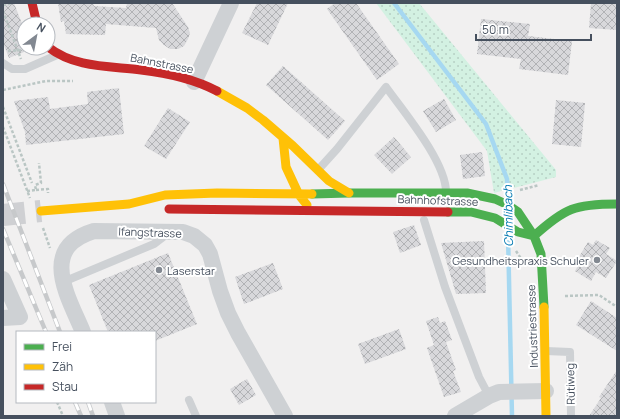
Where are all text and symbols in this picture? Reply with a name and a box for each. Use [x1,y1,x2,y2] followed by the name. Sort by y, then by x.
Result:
[16,16,56,56] north arrow
[476,16,591,42] scale bar
[34,19,49,36] text: N
[482,21,509,38] text: 50 m
[129,50,195,77] street label: Bahnstrasse
[499,184,517,247] water label: Chimlibach
[397,191,479,209] street label: Bahnhofstrasse
[118,223,183,241] street label: Ifangstrasse
[452,253,589,268] place label: Gesundheitspraxis Schuler
[592,255,602,265] marker: Gesundheitspraxis Schuler
[167,263,215,278] place label: Laserstar
[154,265,164,275] marker: Laserstar
[523,284,541,368] street label: Industriestrasse
[16,331,156,403] legend
[52,338,72,355] text: Frei
[52,358,73,375] text: Zäh
[562,363,578,405] street label: Rütiweg
[52,378,78,395] text: Stau

